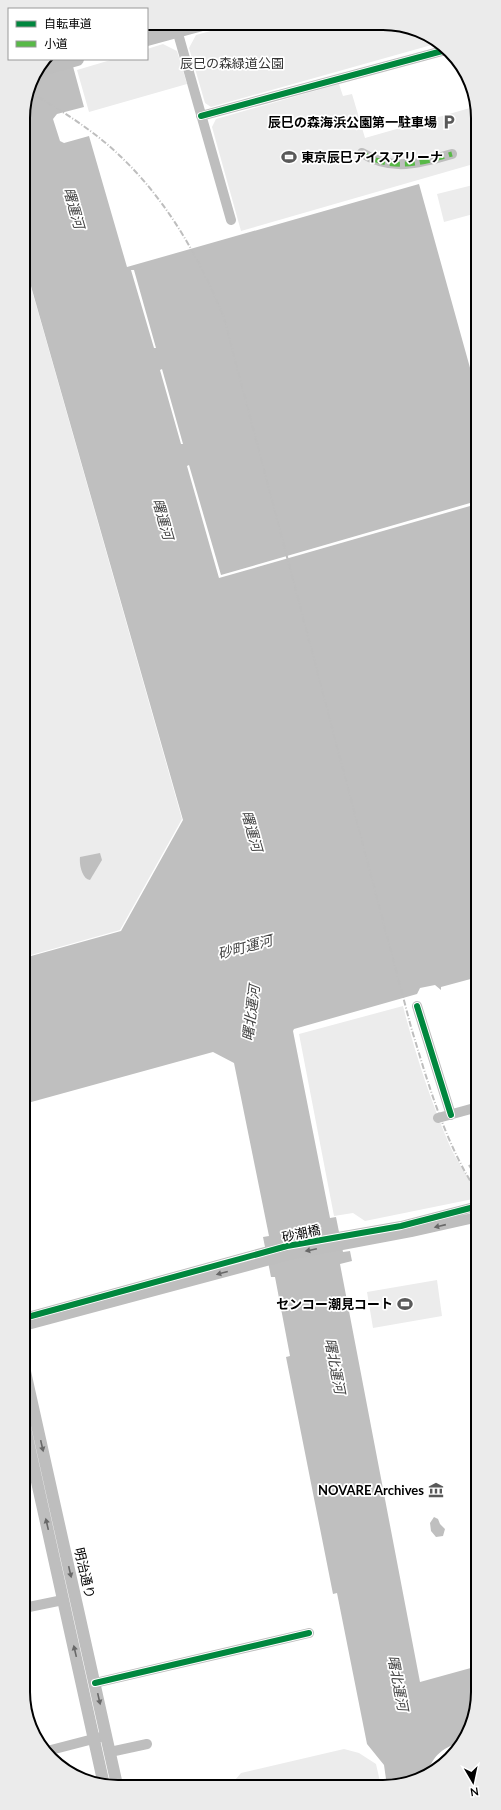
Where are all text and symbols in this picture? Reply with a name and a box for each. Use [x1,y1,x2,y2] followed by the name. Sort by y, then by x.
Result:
[8,8,148,60] legend
[44,16,92,31] text: 自転車道
[44,36,68,51] text: 小道
[180,55,284,71] park label: 辰巳の森緑道公園
[440,113,458,131] parking icon: 辰巳の森海浜公園第一駐車場
[268,114,437,130] place label: 辰巳の森海浜公園第一駐車場
[280,148,298,166] sports icon: 東京辰巳アイスアリーナ
[301,149,443,165] place label: 東京辰巳アイスアリーナ
[61,185,89,233] water label: 曙運河
[150,496,178,544] water label: 曙運河
[239,808,267,856] water label: 曙運河
[216,930,277,962] water label: 砂町運河
[239,981,263,1042] water label: 曙北運河
[280,1221,322,1245] street label: 砂潮橋
[433,1223,446,1229] one-way arrow
[305,1247,317,1253] one-way arrow
[215,1270,227,1276] one-way arrow
[396,1295,414,1313] sports icon: センコー潮見コート
[276,1296,393,1312] place label: センコー潮見コート
[322,1337,350,1398] water label: 曙北運河
[39,1439,45,1452] one-way arrow
[427,1481,445,1499] museum icon: NOVARE Archives
[318,1482,424,1498] place label: NOVARE Archives
[43,1518,49,1531] one-way arrow
[71,1546,99,1600] street label: 明治通り
[68,1566,74,1579] one-way arrow
[71,1645,77,1657] one-way arrow
[385,1654,413,1715] water label: 曙北運河
[96,1693,102,1705] one-way arrow
[453,1762,493,1802] north arrow
[469,1785,480,1799] text: N

